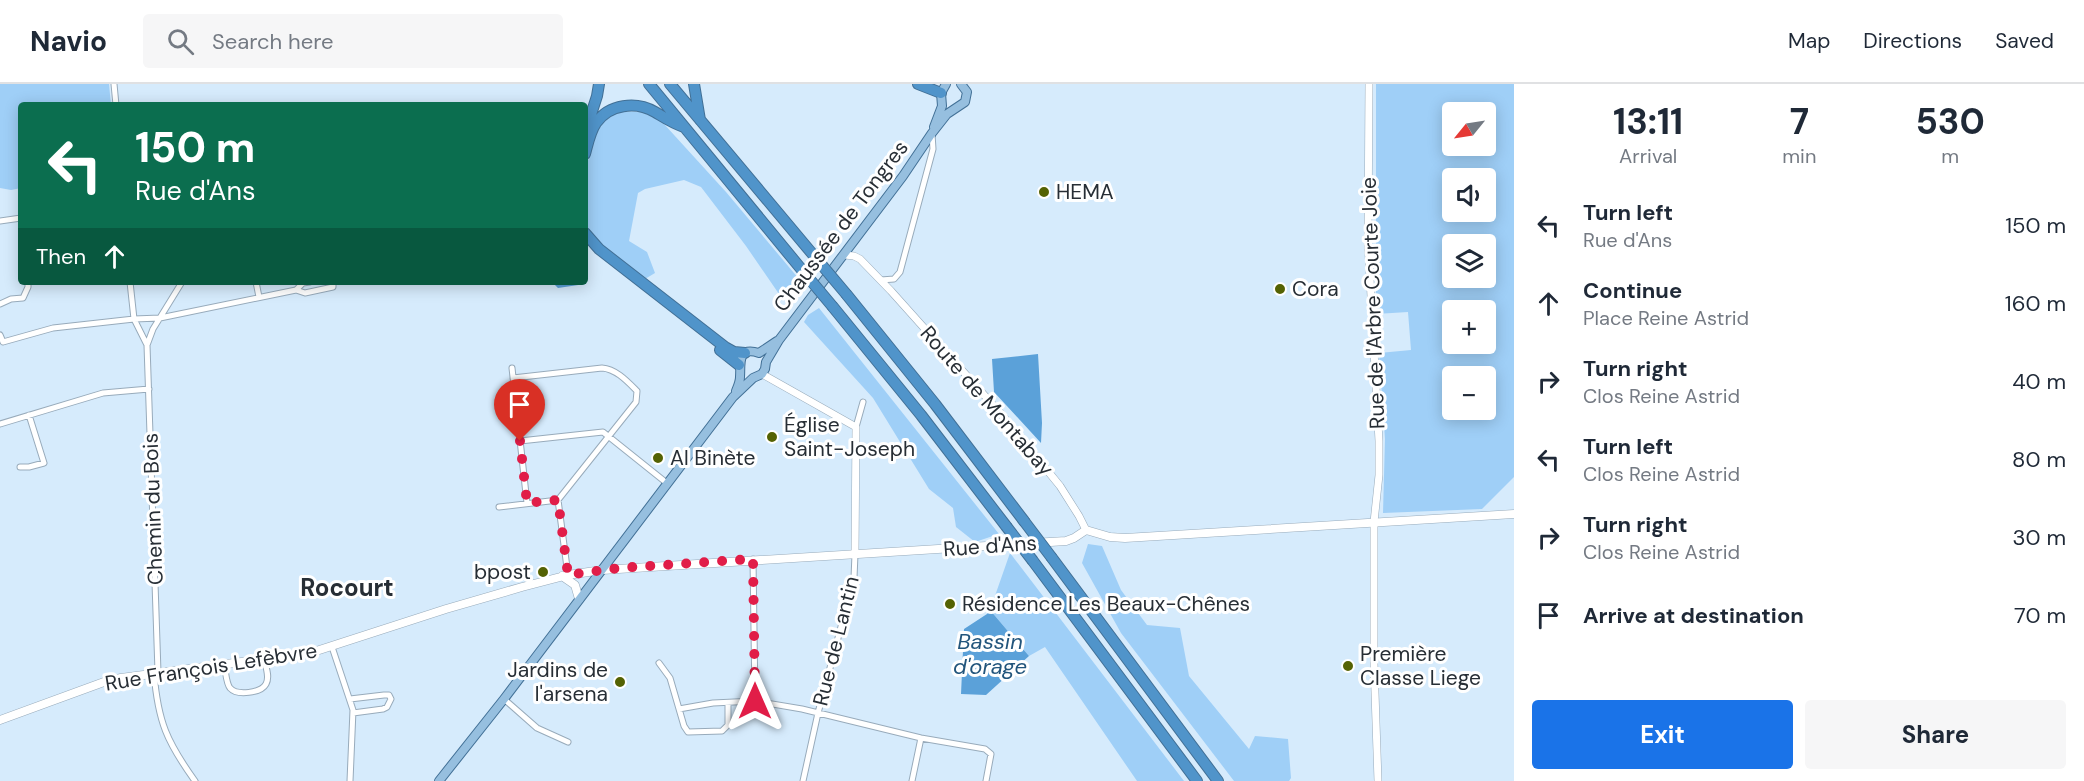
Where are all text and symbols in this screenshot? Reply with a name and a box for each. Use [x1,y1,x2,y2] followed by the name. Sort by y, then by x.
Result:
[143,14,563,68] search box
[30,23,107,60] text: Navio
[164,25,197,58] icon: search
[212,27,333,56] text: Search here
[1788,27,1830,55] text: Map
[1863,27,1962,55] text: Directions
[1995,27,2054,55] text: Saved
[1613,98,1683,145] text: 13:11
[1790,98,1809,145] text: 7
[1915,98,1985,145] text: 530
[1442,102,1496,156] north arrow
[1442,102,1496,420] map controls
[135,120,255,175] text: 150 m
[36,126,114,204] icon: left
[767,135,915,317] street label: Chaussée de Tongres
[1619,143,1677,169] text: Arrival
[1782,143,1816,169] text: min
[1941,143,1959,169] text: m
[1442,168,1496,222] button: sound
[135,173,256,208] text: Rue d'Ans
[1355,177,1391,429] street label: Rue de l'Arbre Courte Joie
[1056,178,1114,206] place label: HEMA
[1037,185,1051,199] marker: HEMA
[1583,198,1673,227] text: Turn left
[1532,209,1565,242] icon: left
[2005,211,2066,240] text: 150 m
[1583,227,1672,253] text: Rue d'Ans
[1442,234,1496,288] button: layers
[98,240,131,273] icon: ahead
[36,242,86,271] text: Then
[1292,275,1339,303] place label: Cora
[1583,276,1682,305] text: Continue
[1273,282,1287,296] marker: Cora
[1532,287,1565,320] icon: ahead
[2005,289,2066,318] text: 160 m
[1442,300,1496,354] button: +
[1583,305,1749,331] text: Place Reine Astrid
[914,320,1060,482] street label: Route de Montabay
[1583,354,1688,383] text: Turn right
[1532,365,1565,398] icon: right
[1442,366,1496,420] button: −
[2012,367,2066,396] text: 40 m
[494,379,545,441] pin
[1583,383,1740,409] text: Clos Reine Astrid
[503,388,536,421] icon: arrive
[784,411,915,463] place label: Église Saint-Joseph
[765,430,779,444] marker: Église Saint-Joseph
[1583,432,1673,461] text: Turn left
[136,433,170,585] street label: Chemin du Bois
[1532,443,1565,476] icon: left
[670,444,755,472] place label: Al Binète
[2012,445,2066,474] text: 80 m
[651,451,665,465] marker: Al Binète
[1583,461,1740,487] text: Clos Reine Astrid
[1583,510,1688,539] text: Turn right
[1532,521,1565,554] icon: right
[2012,523,2066,552] text: 30 m
[942,529,1038,563] street label: Rue d'Ans
[1583,539,1740,565] text: Clos Reine Astrid
[474,558,531,586] place label: bpost
[536,565,550,579] marker: bpost
[300,572,394,603] district label: Rocourt
[806,573,866,709] street label: Rue de Lantin
[962,590,1250,618] place label: Résidence Les Beaux-Chênes
[943,597,957,611] marker: Résidence Les Beaux-Chênes
[1532,599,1565,632] icon: arrive
[1583,601,1804,630] text: Arrive at destination
[2014,601,2066,630] text: 70 m
[953,627,1027,681] water label: Bassin d'orage
[103,636,319,698] street label: Rue François Lefèbvre
[1360,640,1481,692] place label: Première Classe Liege
[507,656,608,708] place label: Jardins de l'arsena
[1341,659,1355,673] marker: Première Classe Liege
[723,669,787,733] position arrow
[613,675,627,689] marker: Jardins de l'arsena
[1532,700,1793,769] button: Exit
[1805,700,2066,769] button: Share

